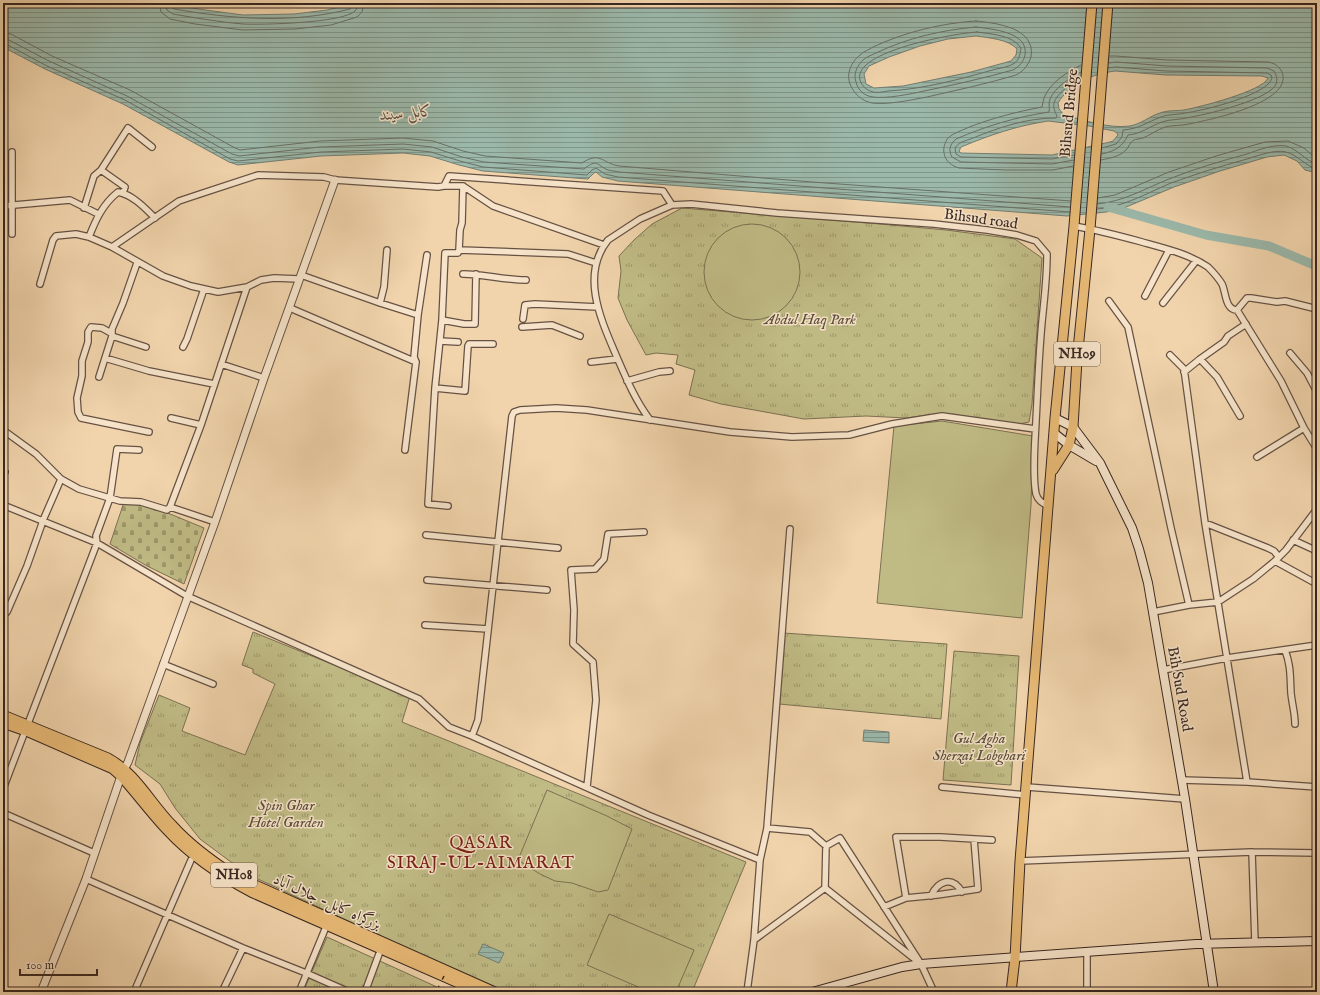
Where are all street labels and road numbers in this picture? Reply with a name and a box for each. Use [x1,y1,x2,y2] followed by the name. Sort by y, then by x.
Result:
[1056,68,1082,158] street label: Bihsud Bridge
[943,204,1020,234] street label: Bihsud road
[1054,342,1100,366] road number: NH09
[1163,645,1197,734] street label: Bih Sud Road
[211,863,257,887] road number: NH08
[270,869,385,935] street label: بزرگراه کابل- جلال آباد

